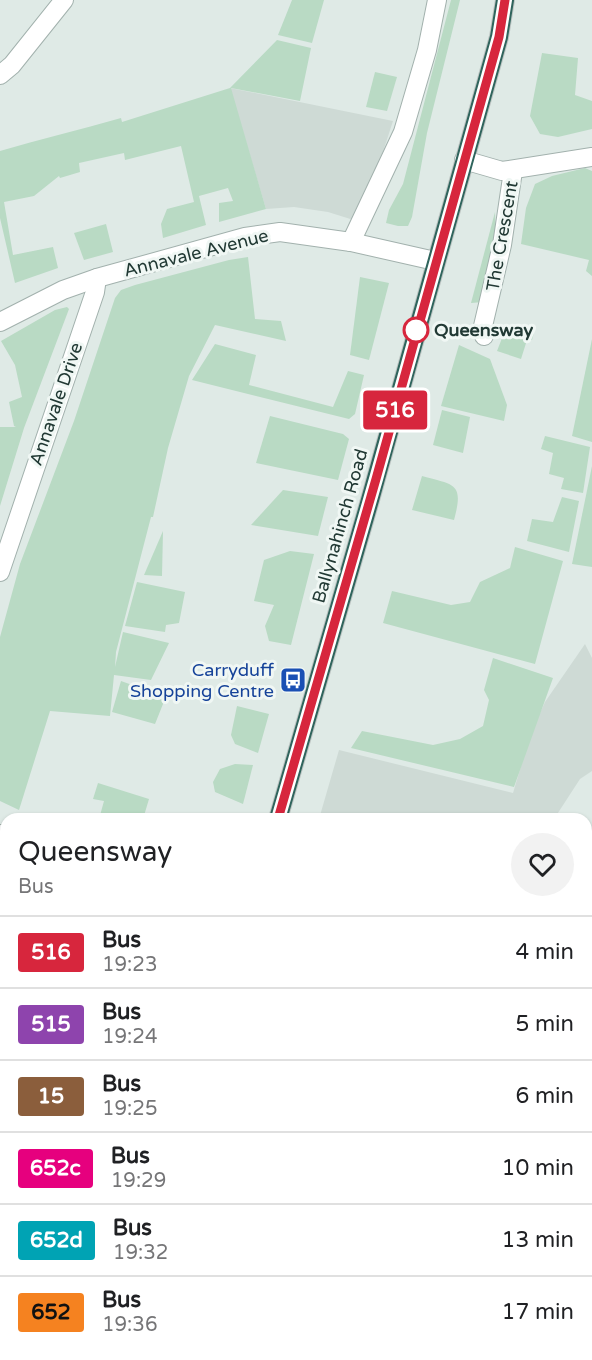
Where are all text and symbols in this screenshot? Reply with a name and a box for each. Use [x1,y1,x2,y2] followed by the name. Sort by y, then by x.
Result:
[481,179,523,293] street label: The Crescent
[121,224,271,282] street label: Annavale Avenue
[403,317,429,343] marker: Queensway
[434,319,533,341] place label: Queensway
[25,340,87,468] street label: Annavale Drive
[360,390,430,430] line badge: 516
[375,398,415,423] text: 516
[307,446,373,606] street label: Ballynahinch Road
[130,659,274,702] place label: Carryduff Shopping Centre
[278,665,308,695] bus stop icon: Carryduff Shopping Centre
[511,833,574,896] button: heart
[18,835,172,869] text: Queensway
[18,875,54,899] text: Bus
[102,927,141,953] text: Bus
[515,939,574,965] text: 4 min
[31,940,71,965] text: 516
[102,953,157,977] text: 19:23
[102,999,141,1025] text: Bus
[515,1011,574,1037] text: 5 min
[31,1012,71,1037] text: 515
[102,1025,157,1049] text: 19:24
[102,1071,141,1097] text: Bus
[515,1083,574,1109] text: 6 min
[38,1084,64,1109] text: 15
[102,1097,157,1121] text: 19:25
[111,1143,150,1169] text: Bus
[502,1155,574,1181] text: 10 min
[30,1156,81,1181] text: 652c
[111,1169,166,1193] text: 19:29
[113,1215,152,1241] text: Bus
[502,1227,574,1253] text: 13 min
[30,1228,83,1253] text: 652d
[113,1241,168,1265] text: 19:32
[102,1287,141,1313] text: Bus
[502,1299,574,1325] text: 17 min
[31,1300,71,1325] text: 652
[102,1313,157,1337] text: 19:36

